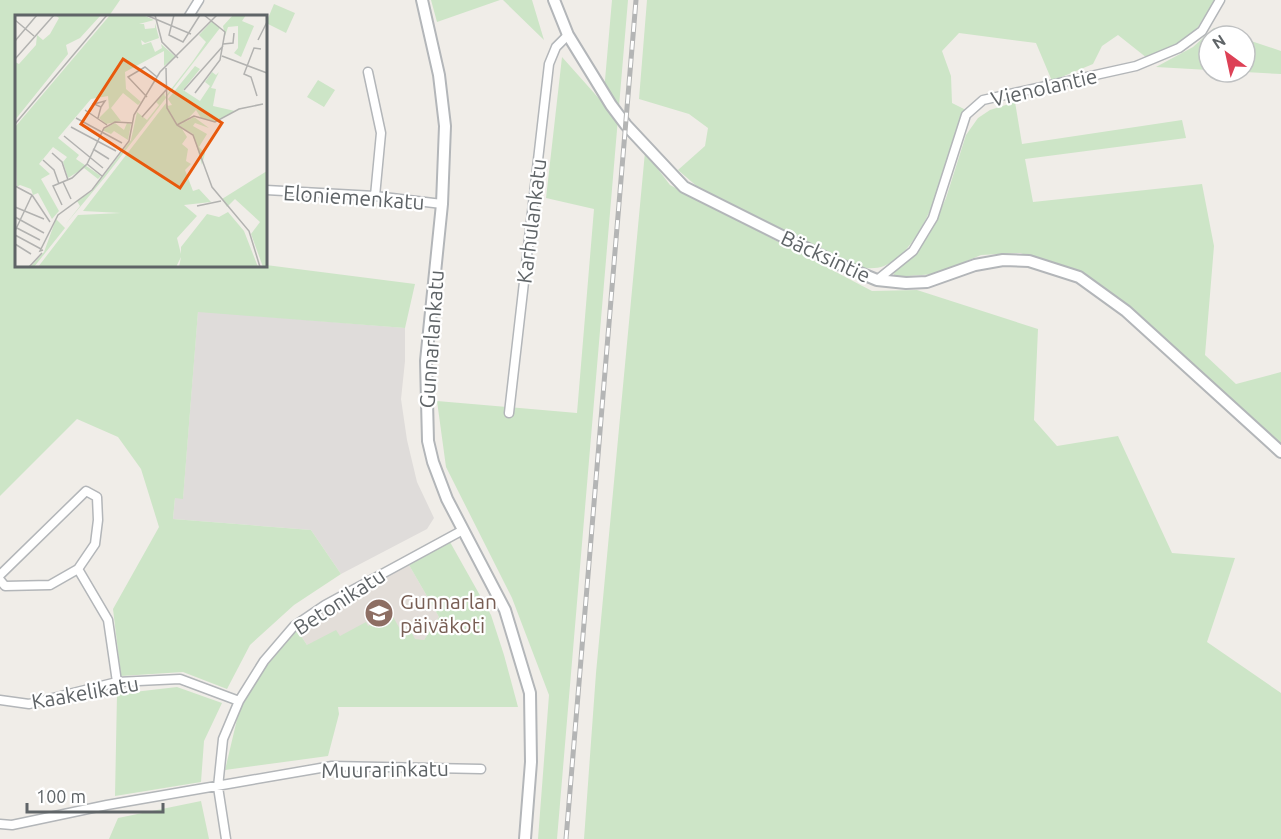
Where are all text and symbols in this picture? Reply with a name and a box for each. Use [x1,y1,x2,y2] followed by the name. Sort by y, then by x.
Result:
[15,15,267,267] inset map
[1197,24,1257,84] north arrow
[1209,31,1229,52] text: N
[989,63,1099,111] street label: Vienolantie
[511,157,551,285] street label: Karhulankatu
[283,180,425,214] street label: Eloniemenkatu
[778,225,874,287] street label: Bäcksintie
[414,269,448,409] street label: Gunnarlankatu
[289,563,389,639] street label: Betonikatu
[400,589,497,637] place label: Gunnarlan päiväkoti
[363,597,395,629] school or university icon: Gunnarlan päiväkoti
[30,671,140,713] street label: Kaakelikatu
[321,756,449,782] street label: Muurarinkatu
[27,776,164,814] scale bar
[36,786,86,806] text: 100 m

